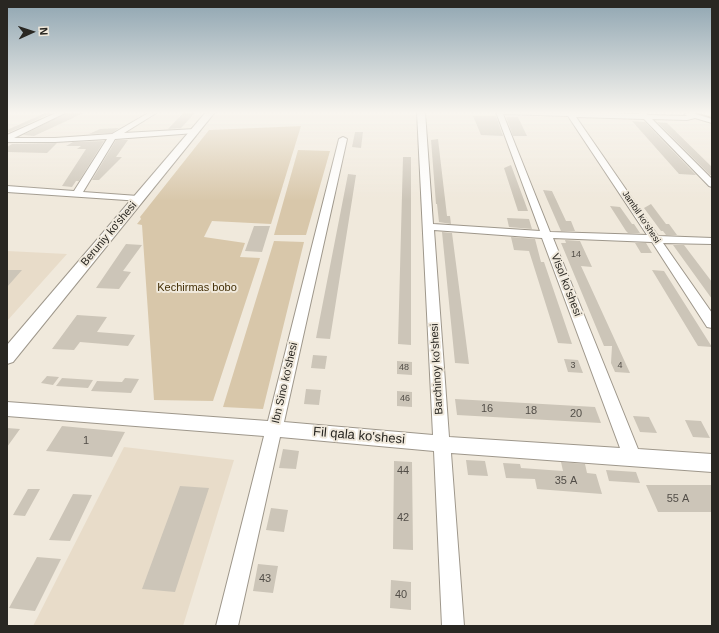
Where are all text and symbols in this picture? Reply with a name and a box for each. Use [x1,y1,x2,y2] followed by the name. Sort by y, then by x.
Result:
[12,12,52,52] north arrow
[38,27,50,36] text: N
[620,189,662,245] street label: Jambil ko'shesi
[78,199,140,269] street label: Beruniy ko'shesi
[571,250,581,260] house number: 14
[548,252,584,318] street label: Visol ko'shesi
[157,281,237,295] park label: Kechirmas bobo
[428,323,446,415] street label: Barchinoy ko'shesi
[269,341,301,425] street label: Ibn Sino ko'shesi
[570,361,576,371] house number: 3
[617,361,623,371] house number: 4
[399,363,409,373] house number: 48
[400,394,410,404] house number: 46
[481,402,493,416] house number: 16
[525,404,537,418] house number: 18
[570,407,582,421] house number: 20
[312,424,406,448] street label: Fil qala ko'shesi
[83,434,89,448] house number: 1
[397,464,409,478] house number: 44
[555,474,577,488] house number: 35 A
[667,492,689,506] house number: 55 A
[397,511,409,525] house number: 42
[259,572,271,586] house number: 43
[395,588,407,602] house number: 40

